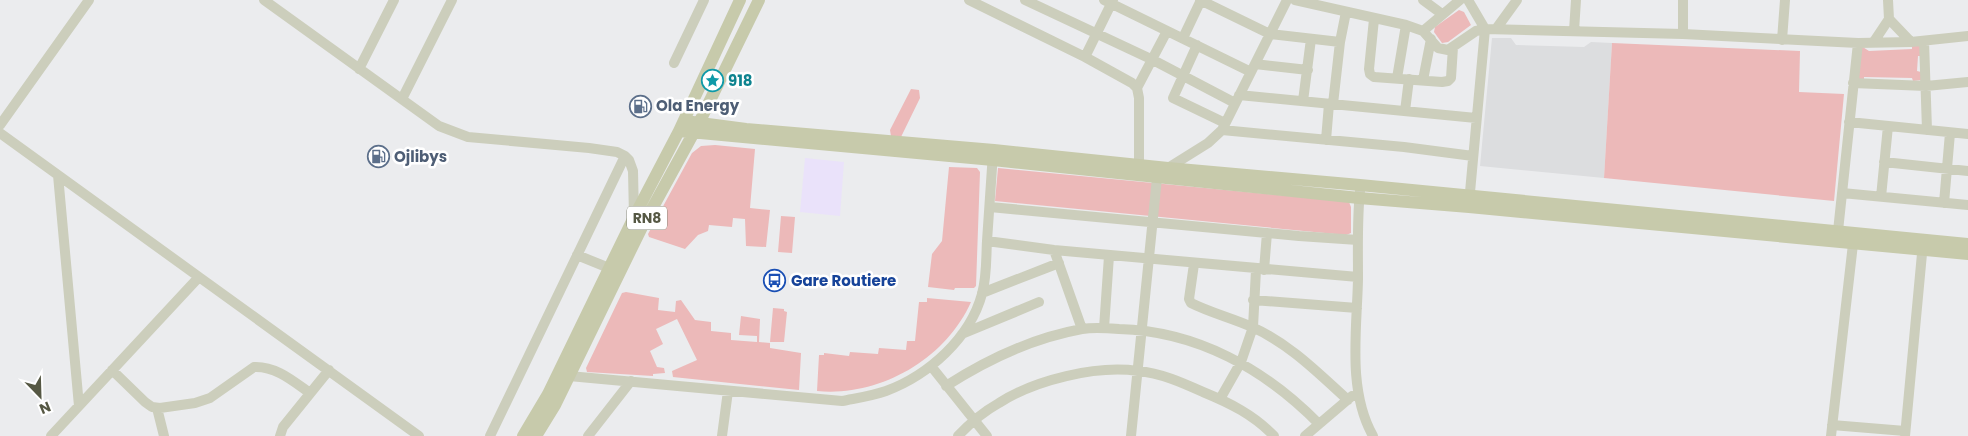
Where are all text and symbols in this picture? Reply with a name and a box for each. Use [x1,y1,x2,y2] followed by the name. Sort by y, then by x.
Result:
[700,69,724,93] place icon: 918
[728,70,753,91] place label: 918
[628,94,652,118] fuel station icon: Ola Energy
[656,95,740,116] place label: Ola Energy
[366,145,390,169] fuel station icon: Ojlibys
[394,146,447,167] place label: Ojlibys
[627,207,667,230] road number: RN8
[763,269,787,293] bus stop icon: Gare Routiere
[791,270,896,291] place label: Gare Routiere
[15,371,65,421] north arrow
[36,397,54,419] text: N

